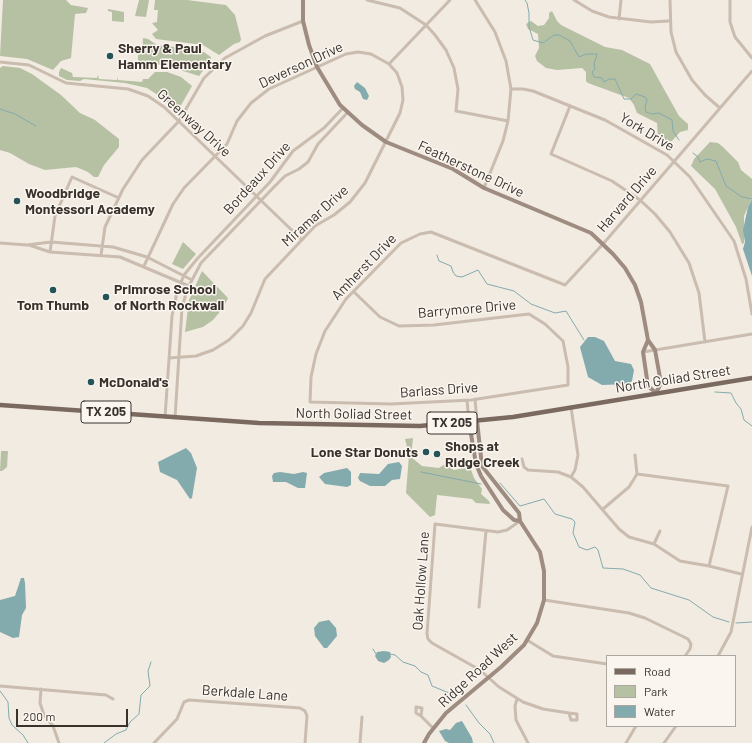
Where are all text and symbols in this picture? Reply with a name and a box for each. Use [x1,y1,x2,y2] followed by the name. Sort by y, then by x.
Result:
[256,38,346,92] street label: Deverson Drive
[118,40,232,72] place label: Sherry & Paul Hamm Elementary
[105,51,115,61] marker: Sherry & Paul Hamm Elementary
[154,86,234,160] street label: Greenway Drive
[617,109,677,155] street label: York Drive
[415,137,527,201] street label: Featherstone Drive
[220,138,294,218] street label: Bordeaux Drive
[594,163,660,235] street label: Harvard Drive
[278,182,352,250] street label: Miramar Drive
[25,185,155,218] place label: Woodbridge Montessori Academy
[12,196,22,206] marker: Woodbridge Montessori Academy
[328,230,400,304] street label: Amherst Drive
[114,281,224,314] place label: Primrose School of North Rockwall
[48,285,58,295] marker: Tom Thumb
[101,292,111,302] marker: Primrose School of North Rockwall
[417,296,517,322] street label: Barrymore Drive
[17,297,89,313] place label: Tom Thumb
[614,362,732,396] street label: North Goliad Street
[99,374,168,390] place label: McDonald's
[86,377,96,387] marker: McDonald's
[399,379,479,401] street label: Barlass Drive
[81,401,131,423] road number: TX 205
[296,405,412,423] street label: North Goliad Street
[427,412,477,434] road number: TX 205
[445,438,520,470] place label: Shops at Ridge Creek
[311,444,418,460] place label: Lone Star Donuts
[421,447,431,457] marker: Lone Star Donuts
[432,449,442,459] marker: Shops at Ridge Creek
[409,531,433,631] street label: Oak Hollow Lane
[435,629,521,711] street label: Ridge Road West
[606,655,736,727] legend
[644,664,671,678] text: Road
[201,682,289,704] street label: Berkdale Lane
[644,684,668,698] text: Park
[18,701,130,727] scale bar
[644,704,675,718] text: Water
[23,709,55,723] text: 200 m

